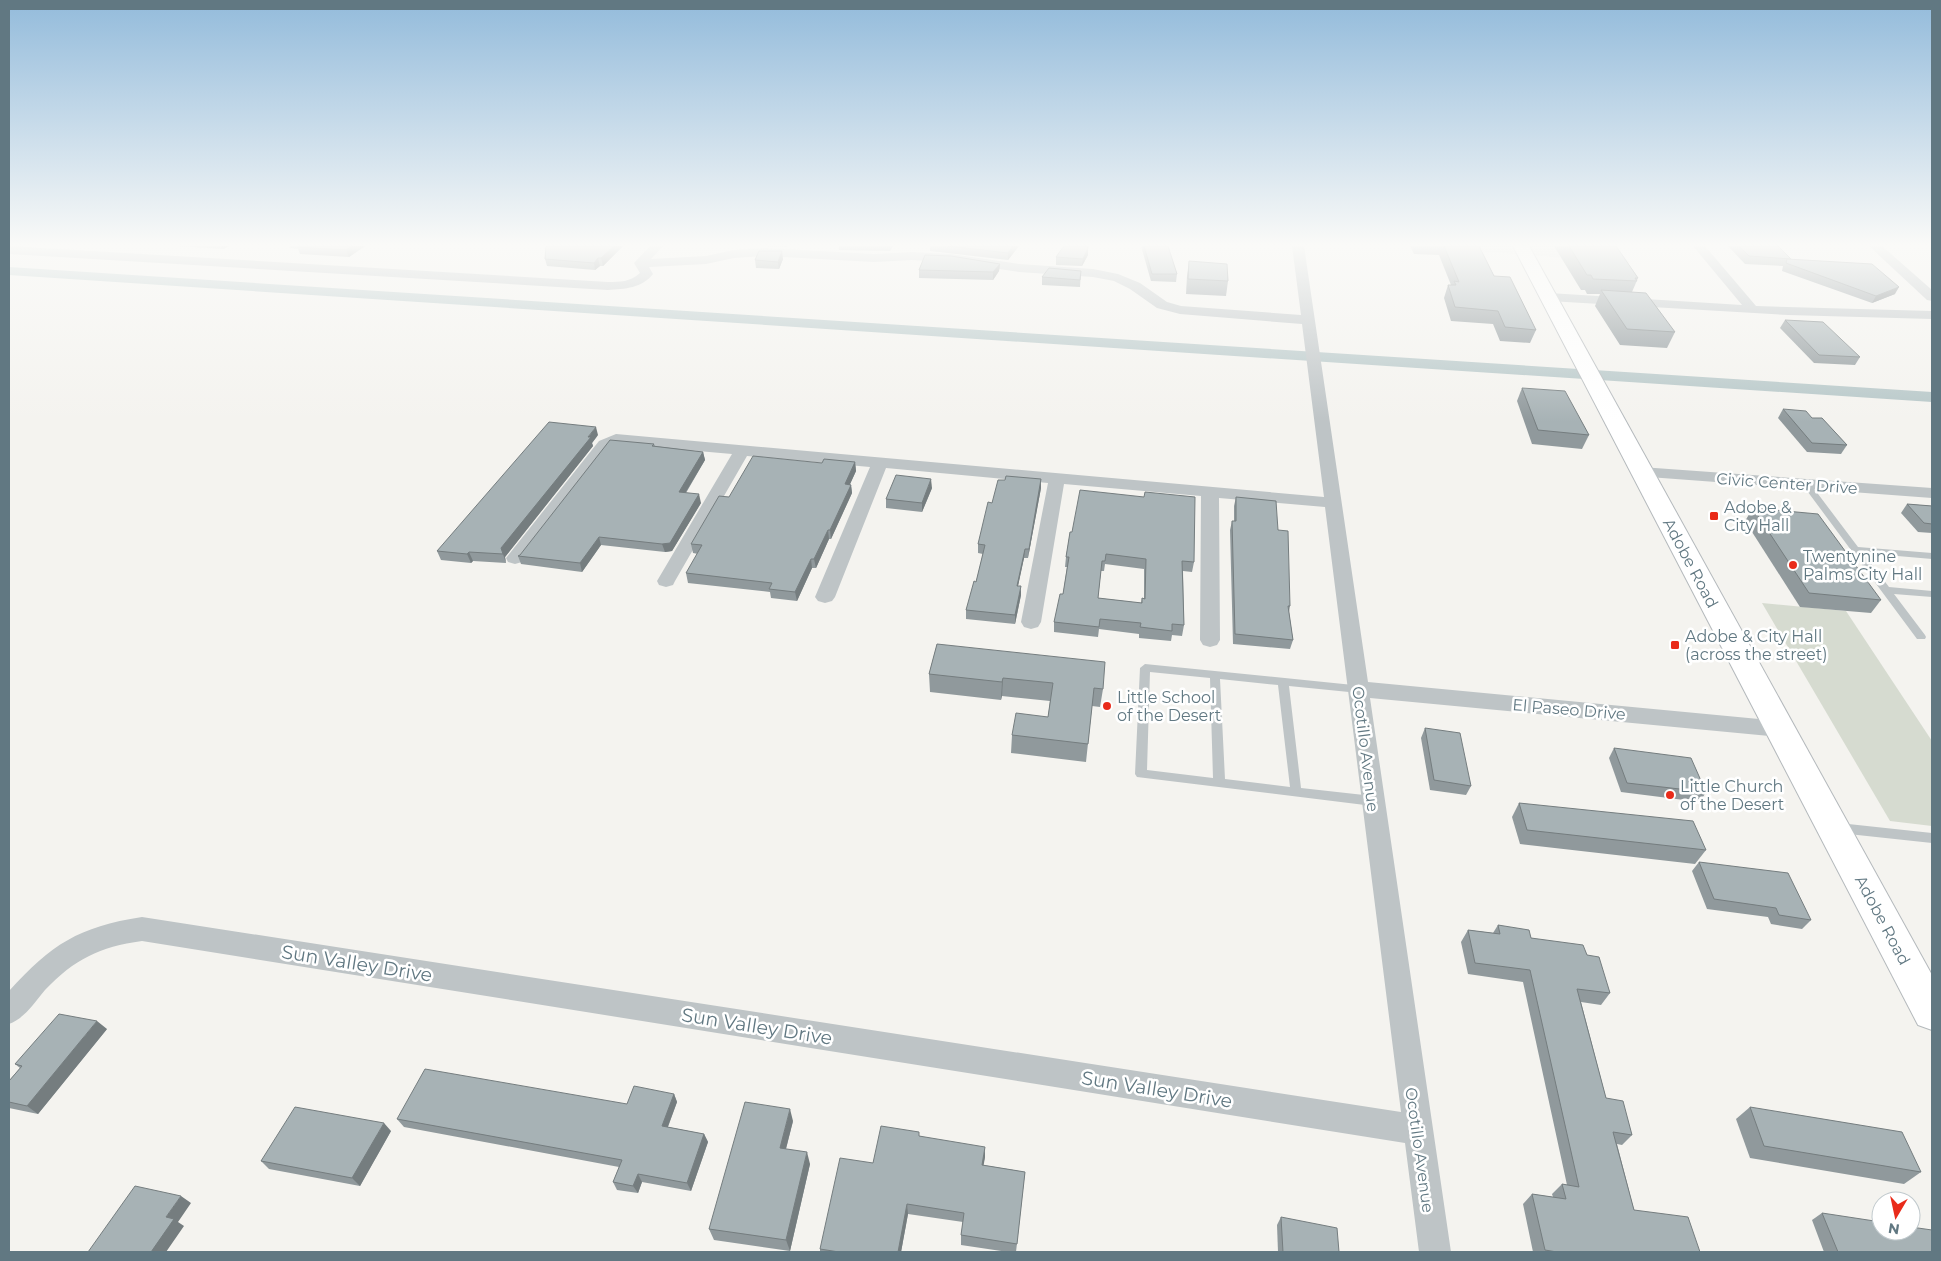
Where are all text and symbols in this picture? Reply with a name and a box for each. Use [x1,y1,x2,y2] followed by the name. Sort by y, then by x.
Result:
[1716,469,1858,498] street label: Civic Center Drive
[1724,498,1792,535] place label: Adobe & City Hall
[1708,510,1720,522] marker: Adobe & City Hall
[1659,515,1722,611] street label: Adobe Road
[1803,547,1922,584] place label: Twentynine Palms City Hall
[1787,559,1799,571] marker: Twentynine Palms City Hall
[1685,627,1828,664] place label: Adobe & City Hall (across the street)
[1669,639,1681,651] marker: Adobe & City Hall (across the street)
[1348,685,1383,813] street label: Ocotillo Avenue
[1117,688,1222,725] place label: Little School of the Desert
[1512,695,1626,724] street label: El Paseo Drive
[1101,700,1113,712] marker: Little School of the Desert
[1680,777,1785,814] place label: Little Church of the Desert
[1664,789,1676,801] marker: Little Church of the Desert
[1851,872,1914,968] street label: Adobe Road
[280,940,434,987] street label: Sun Valley Drive
[680,1003,834,1050] street label: Sun Valley Drive
[1080,1066,1234,1113] street label: Sun Valley Drive
[1401,1086,1438,1214] street label: Ocotillo Avenue
[1871,1191,1921,1241] north arrow
[1887,1219,1901,1239] text: N

